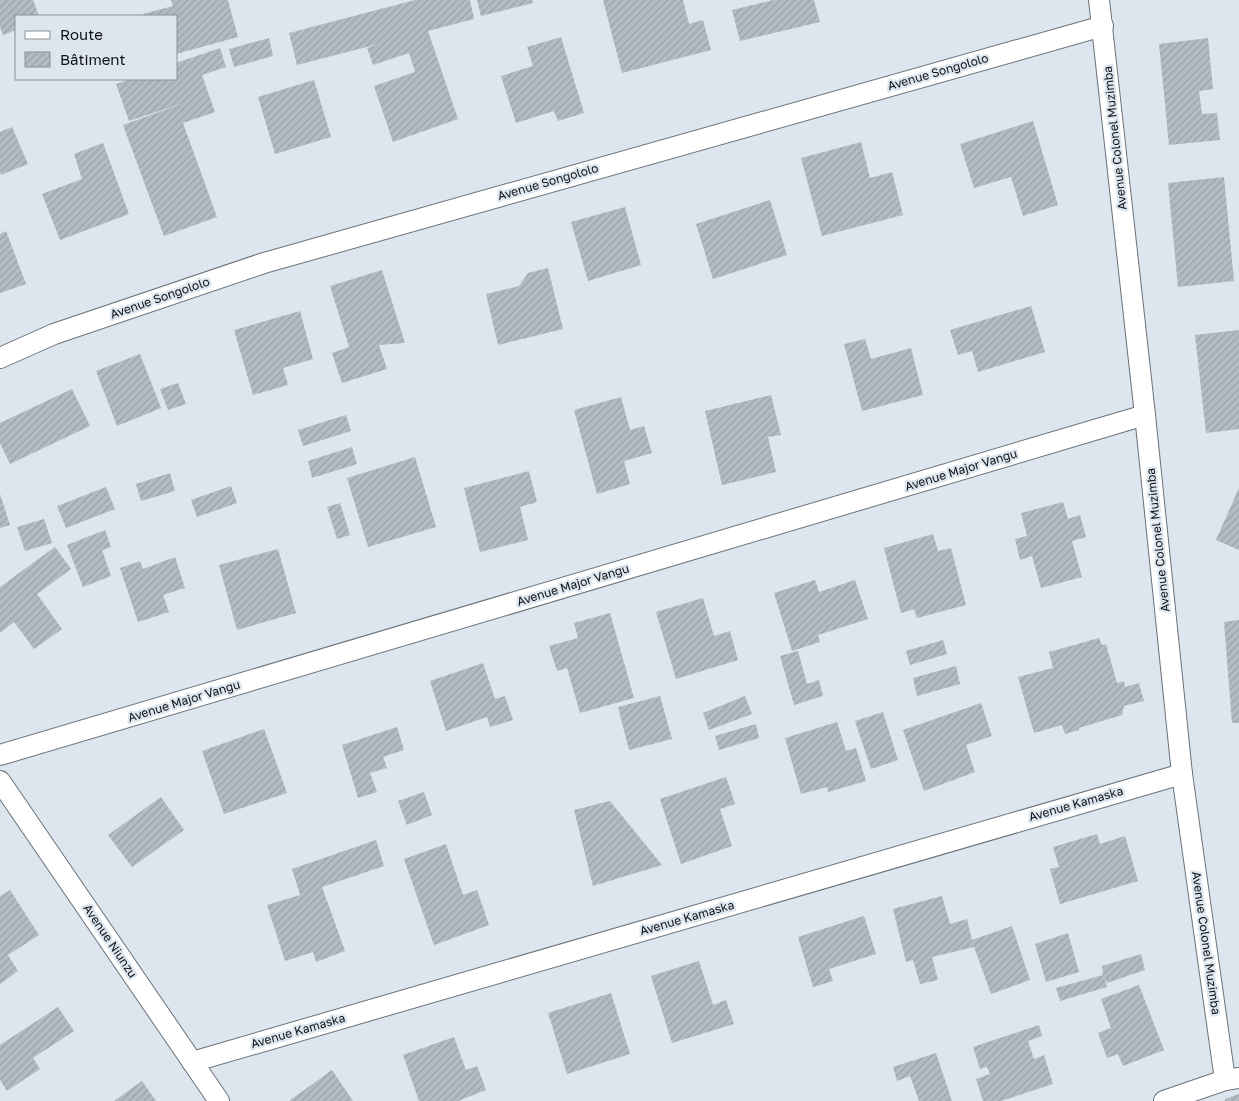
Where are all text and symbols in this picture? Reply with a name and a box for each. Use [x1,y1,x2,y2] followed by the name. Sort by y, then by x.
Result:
[15,15,178,80] legend
[60,25,103,43] text: Route
[60,50,125,68] text: Bâtiment
[886,50,990,93] street label: Avenue Songololo
[1099,65,1130,211] street label: Avenue Colonel Muzimba
[496,160,600,203] street label: Avenue Songololo
[108,273,211,322] street label: Avenue Songololo
[903,445,1019,494] street label: Avenue Major Vangu
[1142,467,1173,613] street label: Avenue Colonel Muzimba
[515,560,631,609] street label: Avenue Major Vangu
[126,676,242,725] street label: Avenue Major Vangu
[1027,783,1125,824] street label: Avenue Kamaska
[1189,870,1224,1016] street label: Avenue Colonel Muzimba
[638,897,736,938] street label: Avenue Kamaska
[80,901,141,980] street label: Avenue Niunzu
[249,1010,347,1051] street label: Avenue Kamaska

